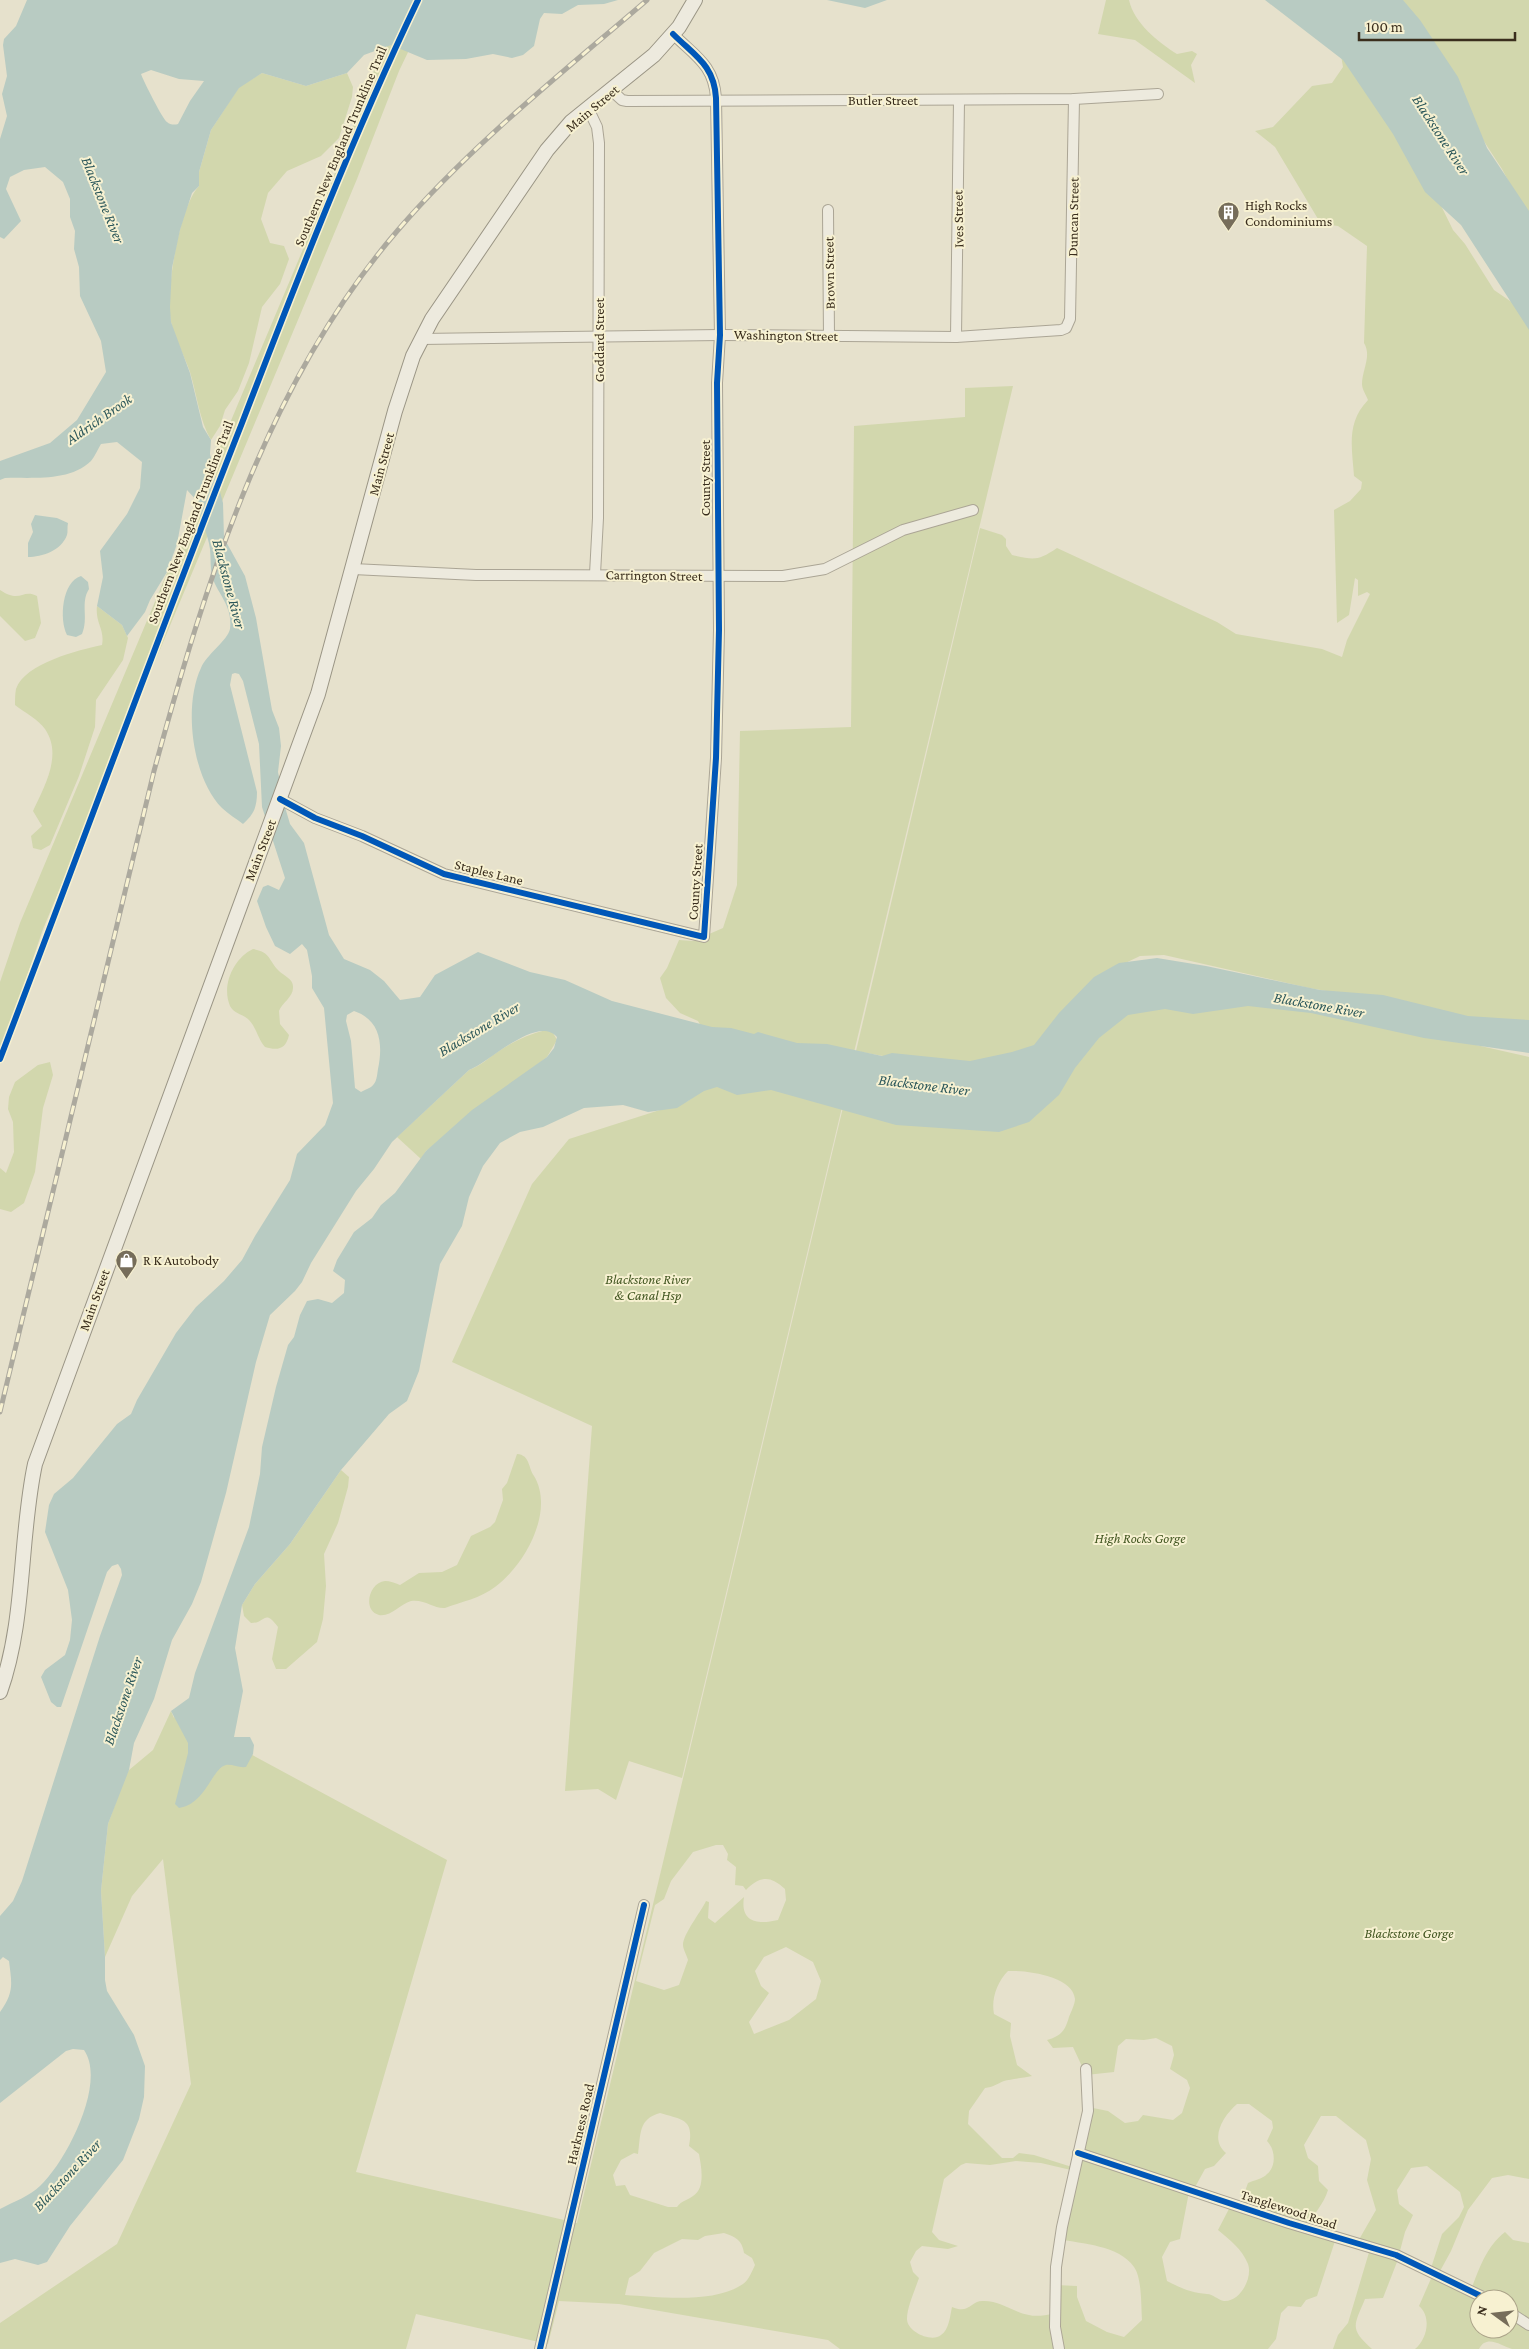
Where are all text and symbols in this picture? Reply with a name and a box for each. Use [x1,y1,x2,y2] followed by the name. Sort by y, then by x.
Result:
[1359,10,1515,42] scale bar
[1366,19,1403,35] text: 100 m
[290,43,390,249] street label: Southern New England Trunkline Trail
[562,81,622,135] street label: Main Street
[848,92,918,108] street label: Butler Street
[1409,92,1473,178] water label: Blackstone River
[78,155,128,246] water label: Blackstone River
[1064,177,1082,257] street label: Duncan Street
[949,190,967,248] street label: Ives Street
[1245,197,1332,229] place label: High Rocks Condominiums
[1217,201,1241,232] building icon: High Rocks Condominiums
[820,236,838,309] street label: Brown Street
[591,297,607,382] street label: Goddard Street
[734,326,839,344] street label: Washington Street
[62,390,136,448] water label: Aldrich Brook
[144,418,236,626] street label: Southern New England Trunkline Trail
[365,430,397,497] street label: Main Street
[697,439,713,516] street label: County Street
[209,538,249,631] water label: Blackstone River
[605,566,703,584] street label: Carrington Street
[241,817,279,883] street label: Main Street
[684,843,706,921] street label: County Street
[453,856,525,888] street label: Staples Lane
[1273,989,1366,1021] water label: Blackstone River
[436,998,523,1059] water label: Blackstone River
[878,1071,971,1099] water label: Blackstone River
[115,1248,139,1279] shop icon: R K Autobody
[143,1252,219,1268] place label: R K Autobody
[75,1267,113,1333] street label: Main Street
[605,1271,692,1303] park label: Blackstone River & Canal Hsp
[1094,1530,1186,1546] park label: High Rocks Gorge
[101,1654,146,1747] water label: Blackstone River
[1364,1925,1454,1941] park label: Blackstone Gorge
[563,2081,597,2166] street label: Harkness Road
[30,2135,105,2214] water label: Blackstone River
[1239,2186,1340,2232] street label: Tanglewood Road
[1469,2289,1519,2339] north arrow
[1472,2304,1491,2317] text: N

